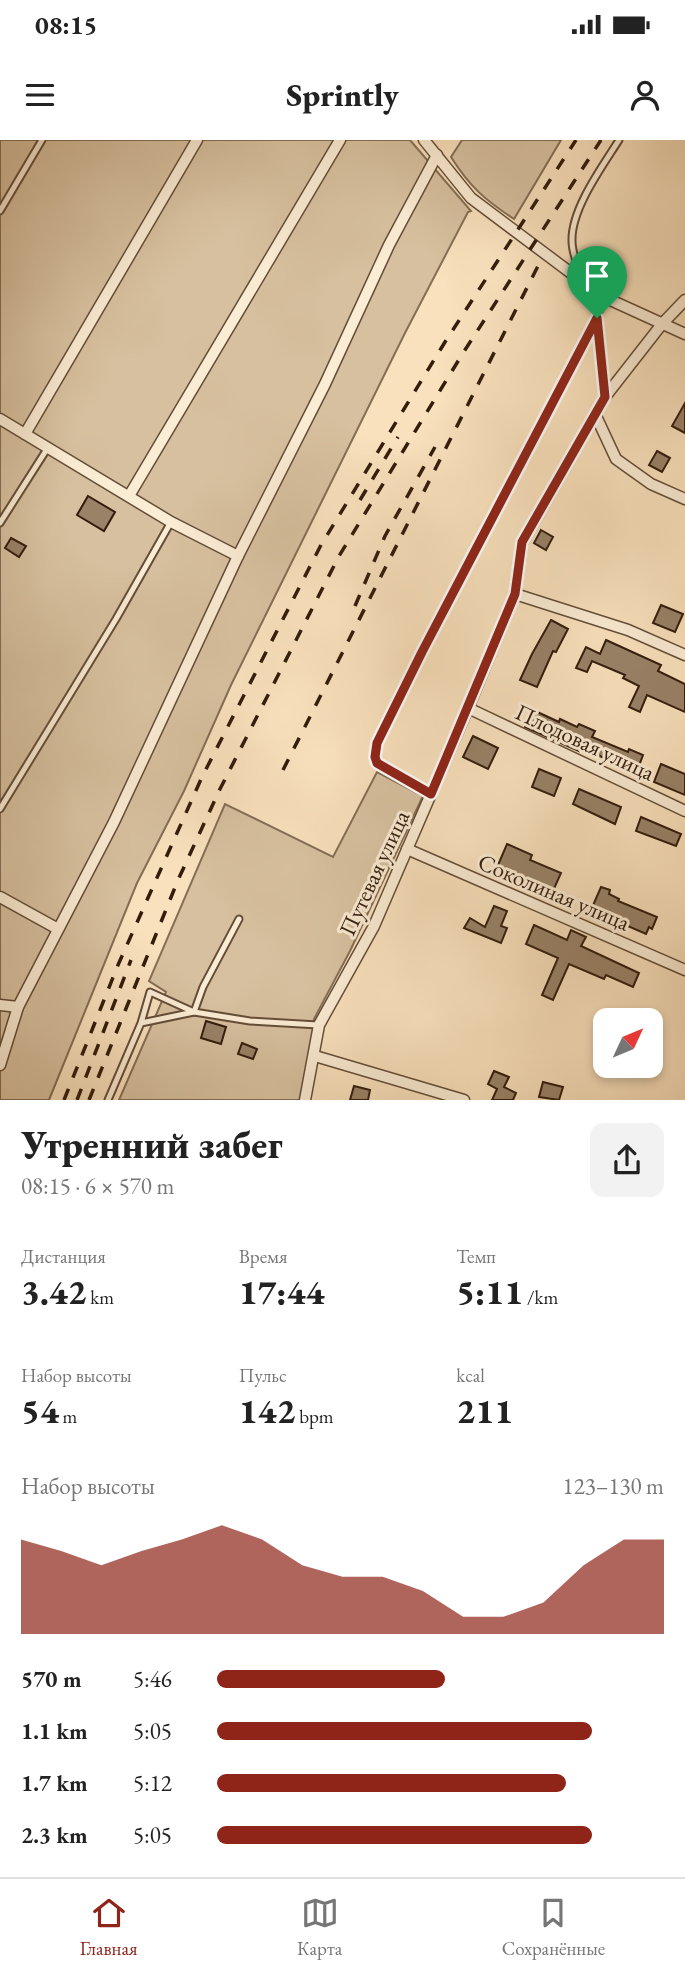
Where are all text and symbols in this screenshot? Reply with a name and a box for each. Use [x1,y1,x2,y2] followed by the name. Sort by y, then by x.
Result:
[35,8,97,42] text: 08:15
[286,74,399,116] text: Sprintly
[21,76,59,114] icon: menu
[626,76,664,114] icon: person
[567,246,627,318] pin
[578,257,616,295] icon: arrive
[511,697,660,788] street label: Плодовая улица
[332,805,416,941] street label: Путевая улица
[474,847,635,938] street label: Соколиная улица
[593,1008,663,1078] north arrow
[593,1008,663,1078] map controls
[21,1120,283,1169] text: Утренний забег
[590,1123,664,1197] button: share
[21,1171,174,1201] text: 08:15 · 6 × 570 m
[21,1244,106,1269] text: Дистанция
[239,1244,287,1269] text: Время
[456,1244,496,1269] text: Темп
[21,1269,87,1314] text: 3.42
[239,1269,324,1314] text: 17:44
[456,1269,523,1314] text: 5:11
[87,1285,114,1310] text: km
[523,1285,558,1310] text: /km
[21,1363,132,1388] text: Набор высоты
[239,1363,287,1388] text: Пульс
[456,1363,485,1388] text: kcal
[21,1388,59,1433] text: 54
[239,1388,295,1433] text: 142
[456,1388,513,1433] text: 211
[59,1404,77,1429] text: m
[295,1404,334,1429] text: bpm
[21,1471,155,1501] text: Набор высоты
[563,1471,664,1501] text: 123–130 m
[21,1664,82,1694] text: 570 m
[133,1664,172,1694] text: 5:46
[21,1716,88,1746] text: 1.1 km
[133,1716,172,1746] text: 5:05
[21,1768,88,1798] text: 1.7 km
[133,1768,172,1798] text: 5:12
[21,1820,88,1850] text: 2.3 km
[133,1820,172,1850] text: 5:05
[80,1894,138,1961] tab: Главная
[297,1894,342,1961] tab: Карта
[502,1894,605,1961] tab: Сохранённые

